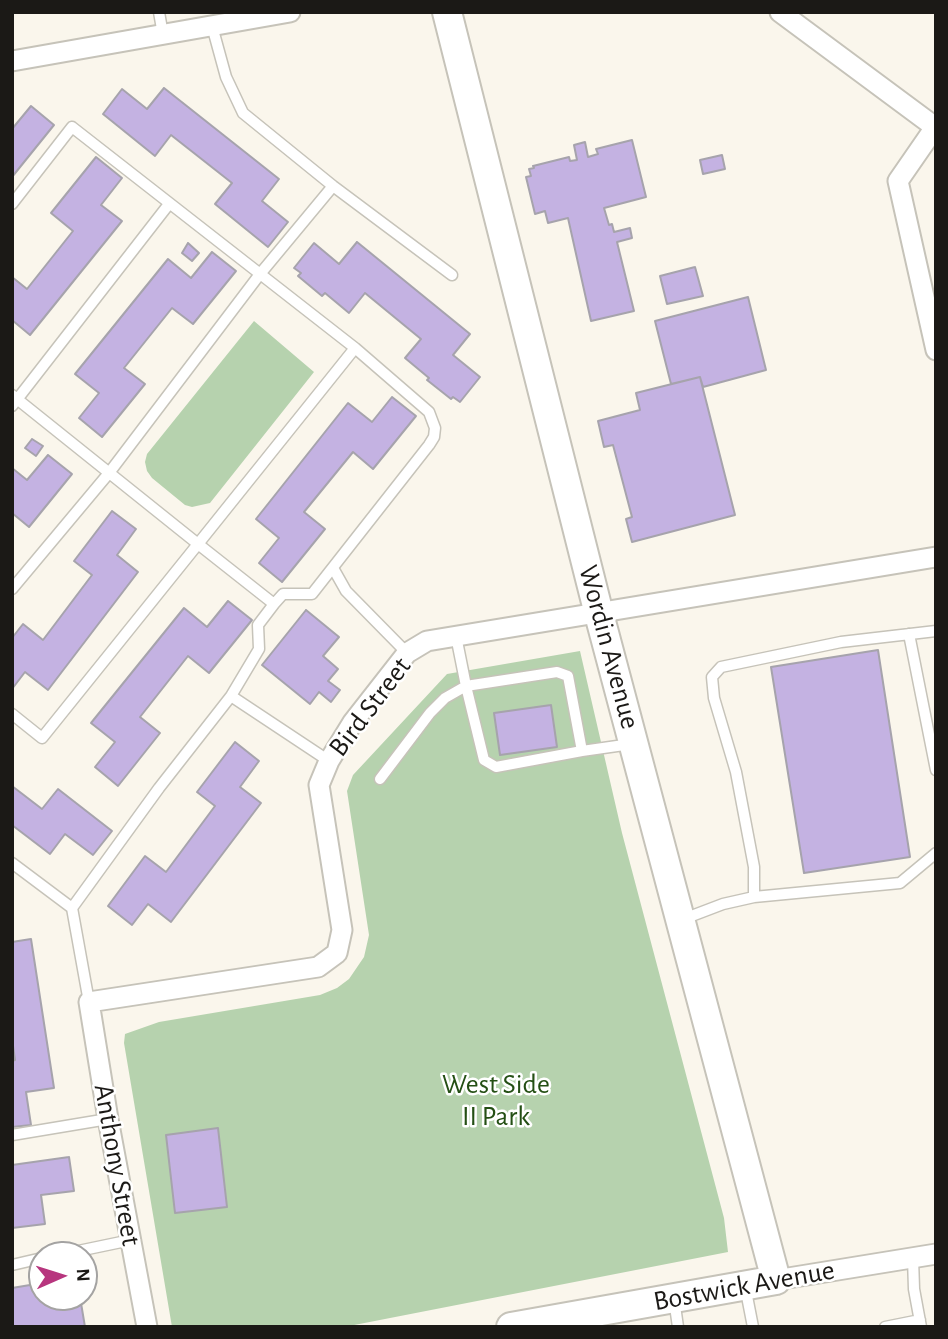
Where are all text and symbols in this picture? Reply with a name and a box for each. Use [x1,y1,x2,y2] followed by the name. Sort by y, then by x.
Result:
[571,561,647,733] street label: Wordin Avenue
[322,651,418,763] street label: Bird Street
[442,1068,550,1134] park label: West Side II Park
[86,1081,148,1249] street label: Anthony Street
[28,1241,98,1311] north arrow
[651,1254,837,1318] street label: Bostwick Avenue
[73,1268,92,1282] text: N

